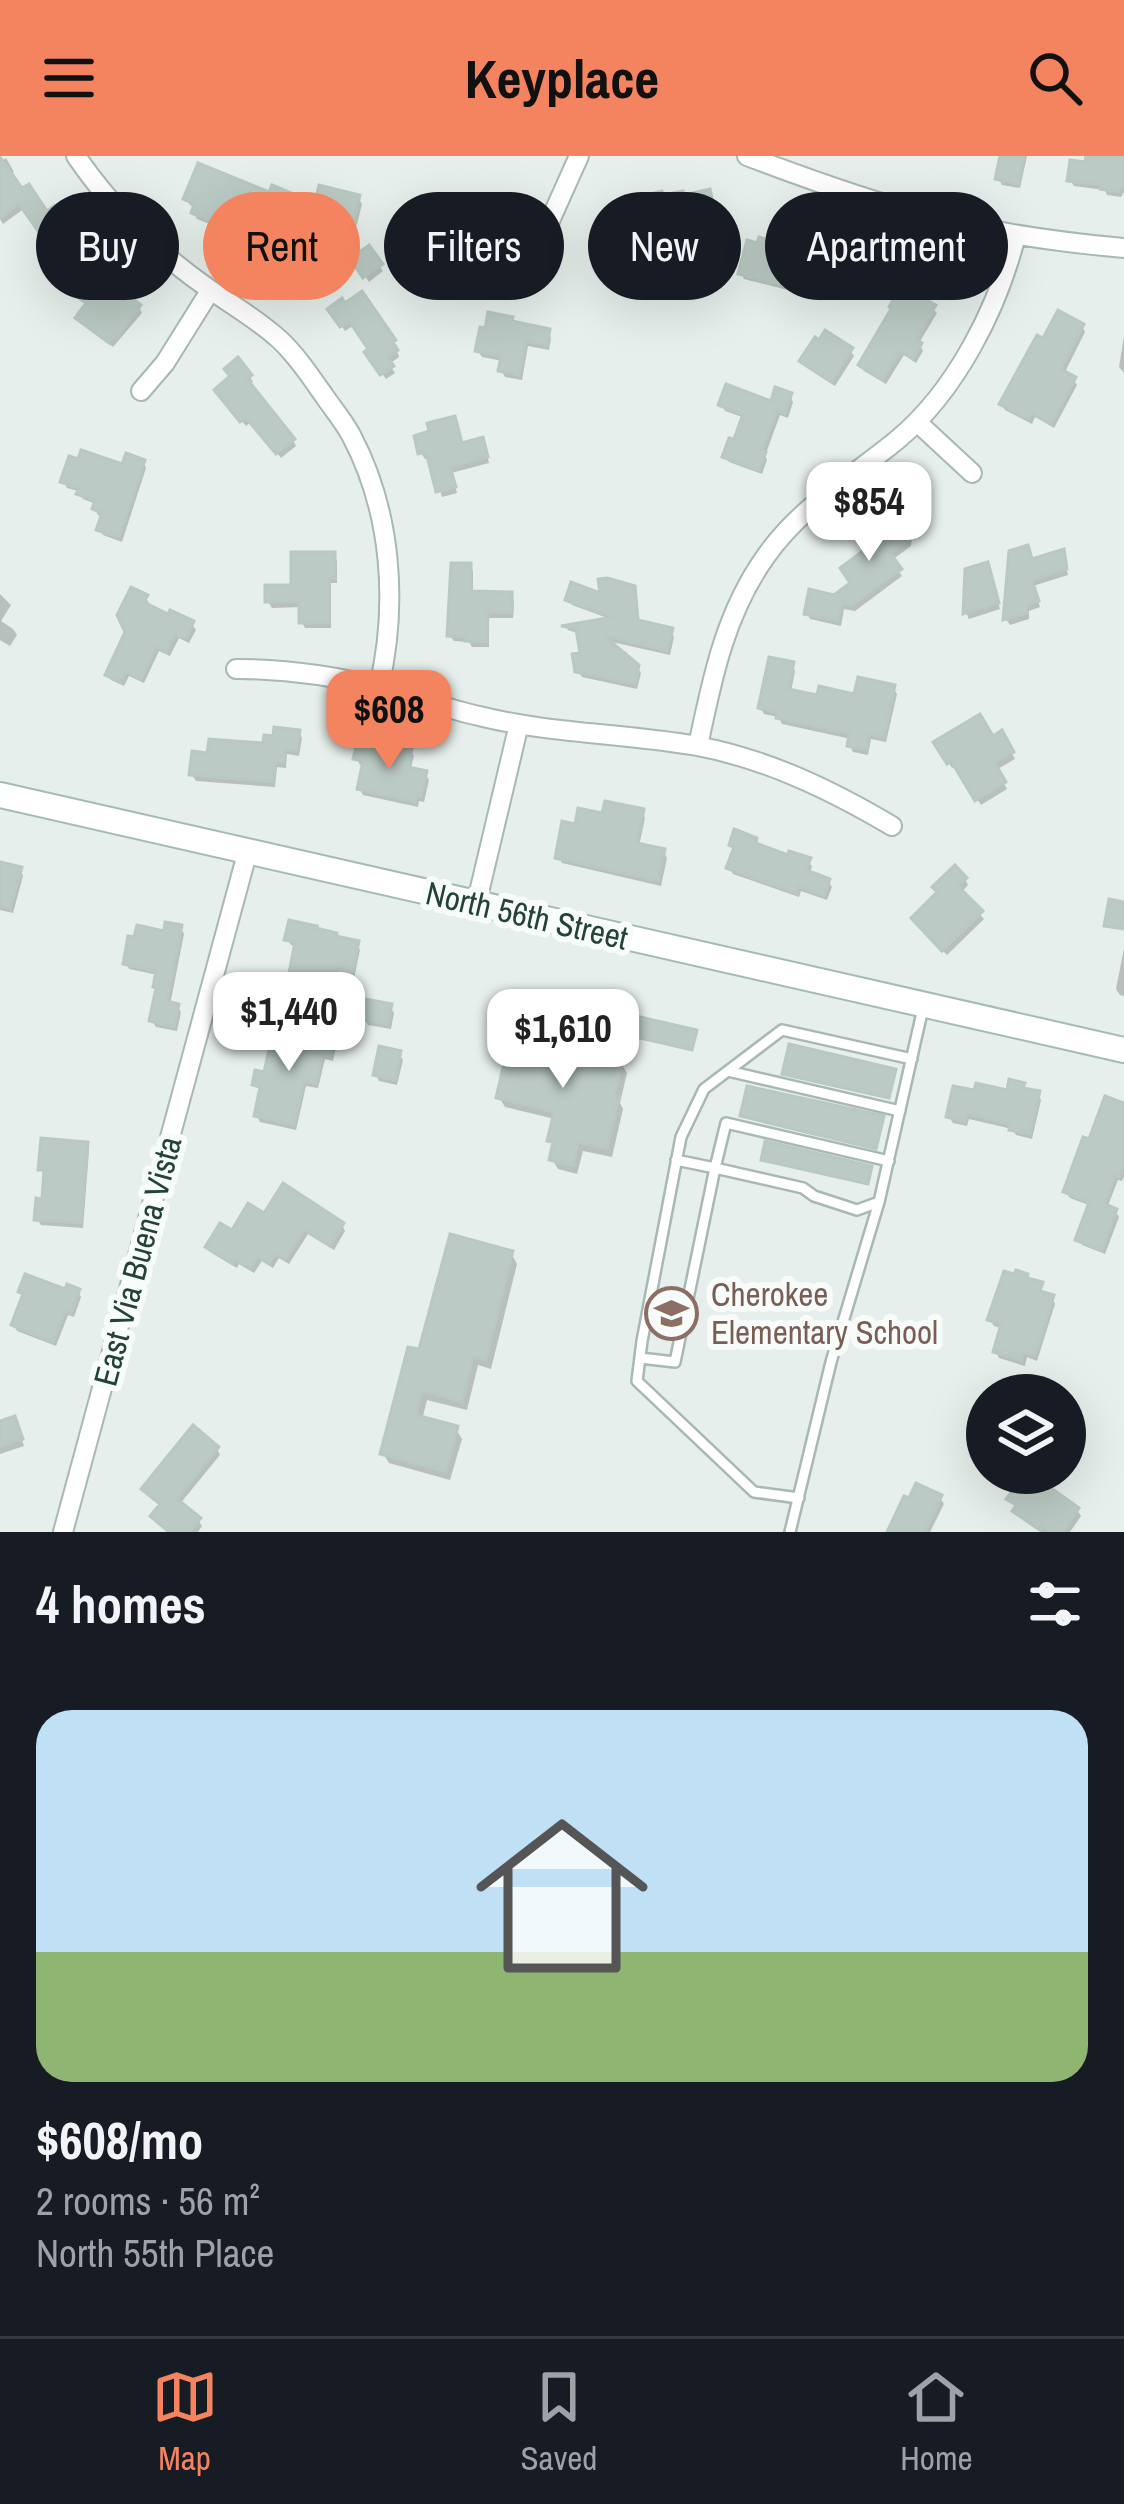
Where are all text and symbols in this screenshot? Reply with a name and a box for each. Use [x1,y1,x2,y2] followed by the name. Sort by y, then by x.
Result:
[465,42,659,115] text: Keyplace
[36,45,102,111] icon: menu
[1022,45,1088,111] icon: search
[36,192,179,300] chip: Buy
[203,192,360,300] chip: Rent
[384,192,564,300] chip: Filters
[588,192,741,300] chip: New
[765,192,1008,300] chip: Apartment
[798,462,940,564] pin: $854
[833,475,905,527] text: $854
[318,670,460,772] pin: $608
[353,683,425,735] text: $608
[422,870,632,960] street label: North 56th Street
[191,972,387,1074] pin: $1,440
[240,985,338,1037] text: $1,440
[465,989,661,1091] pin: $1,610
[514,1002,612,1054] text: $1,610
[83,1131,191,1391] street label: East Via Buena Vista
[711,1272,938,1354] place label: Cherokee Elementary School
[644,1285,700,1341] school or university icon: Cherokee Elementary School
[966,1374,1086,1494] map controls
[966,1374,1086,1494] button: layers
[36,1570,206,1639] text: 4 homes
[1022,1571,1088,1637] icon: filters
[454,1788,670,2004] icon: home
[36,2106,203,2175] text: $608/mo
[36,2175,260,2227] text: 2 rooms · 56 m²
[36,2227,274,2279] text: North 55th Place
[152,2364,218,2480] tab: Map
[521,2364,597,2480] tab: Saved
[900,2364,972,2480] tab: Home

